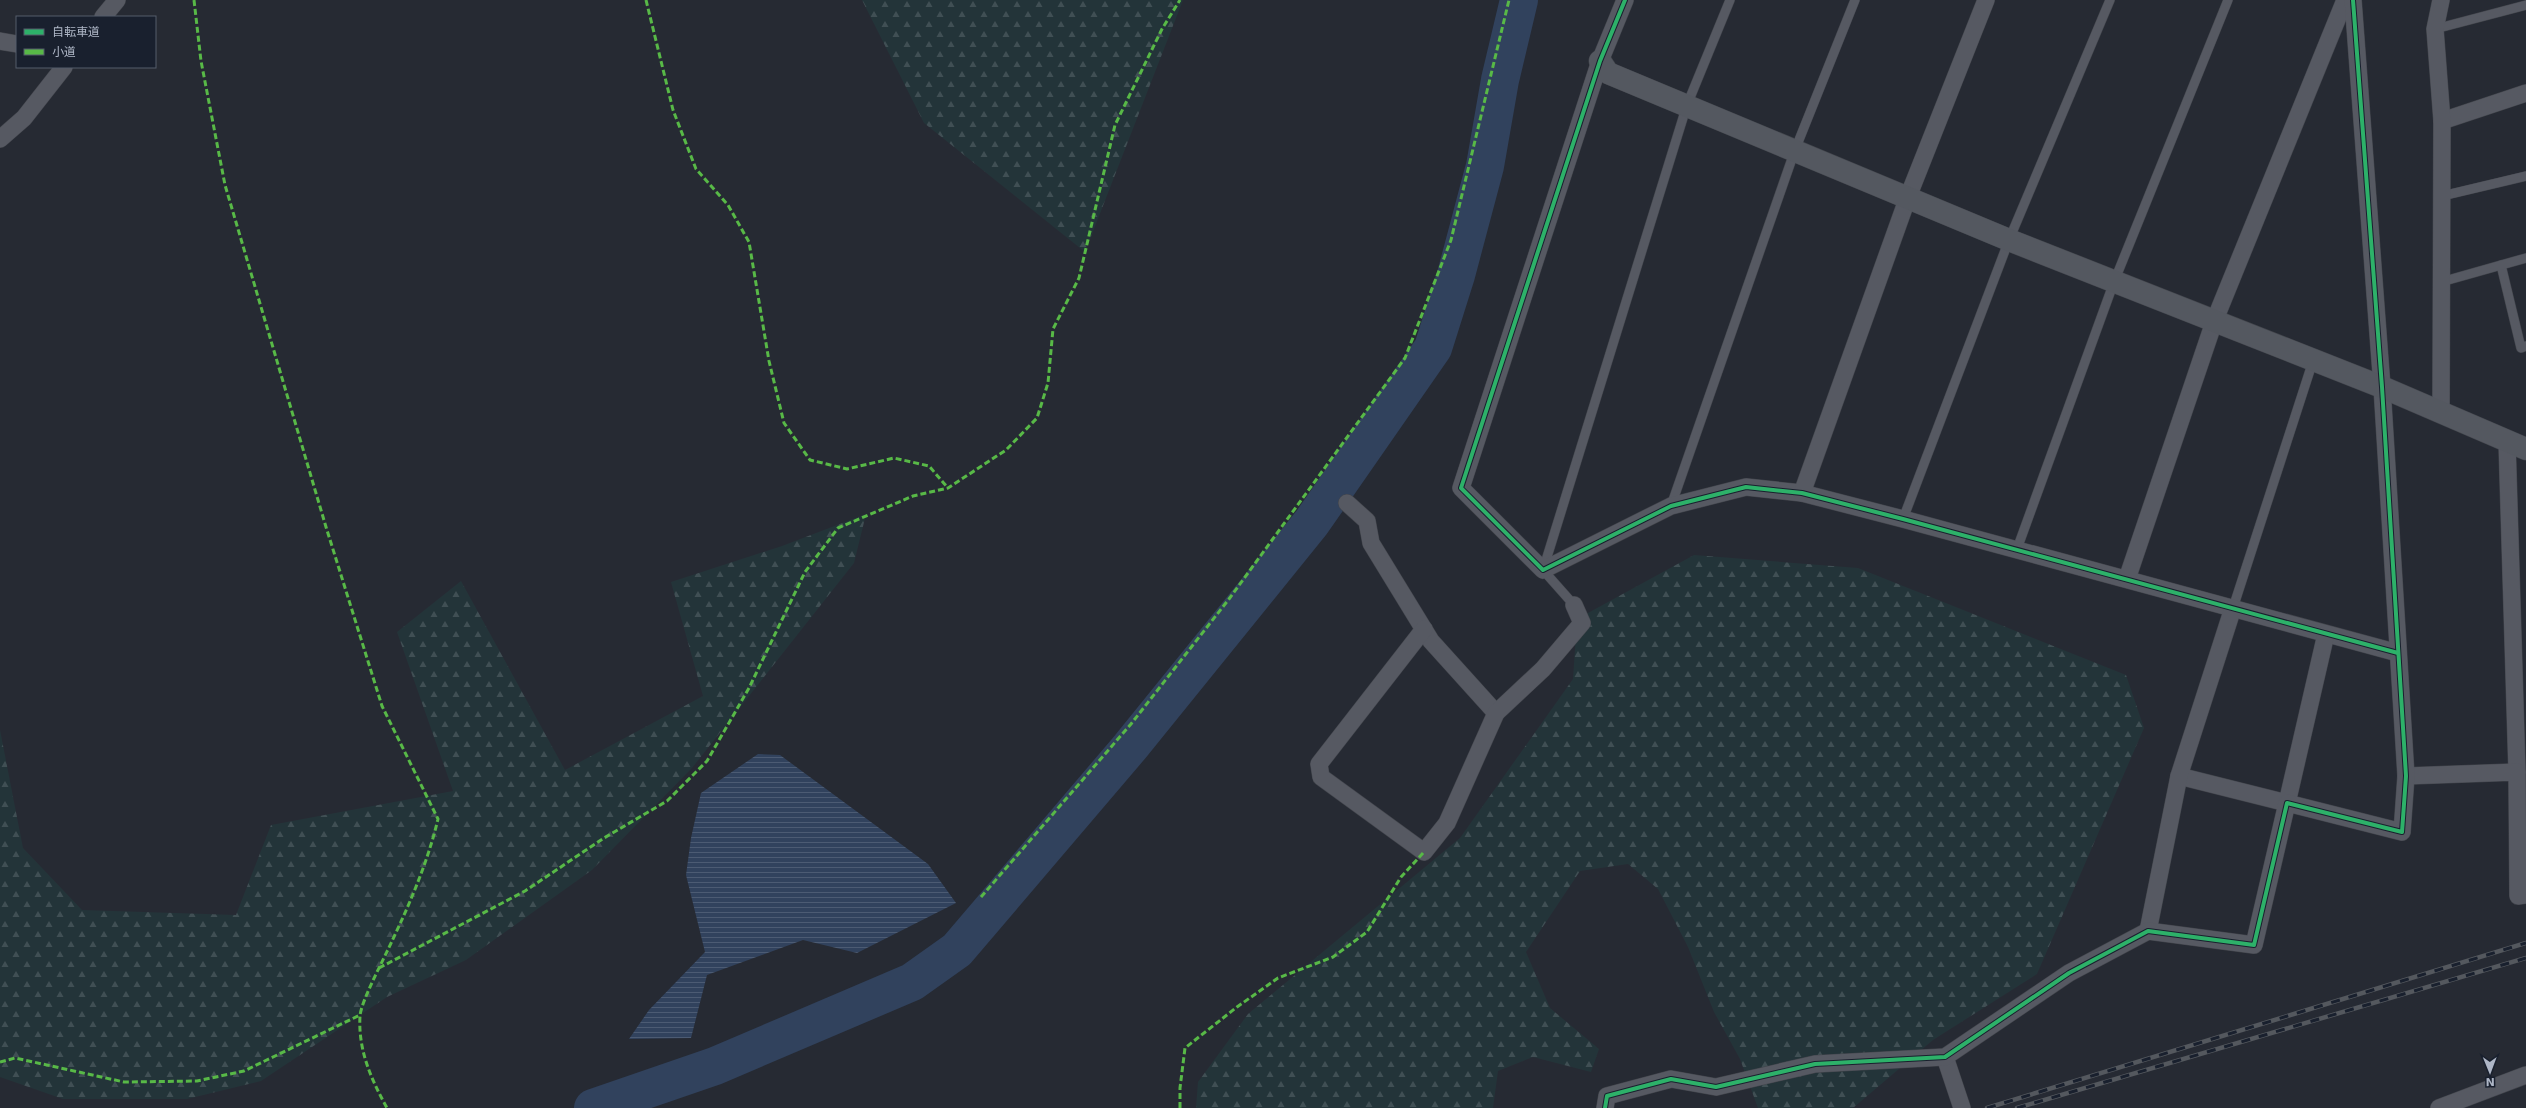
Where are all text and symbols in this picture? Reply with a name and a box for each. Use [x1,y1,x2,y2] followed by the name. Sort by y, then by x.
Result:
[16,16,156,68] legend
[52,25,100,39] text: 自転車道
[52,45,76,59] text: 小道
[2470,1052,2510,1092] north arrow
[2485,1075,2495,1088] text: N

